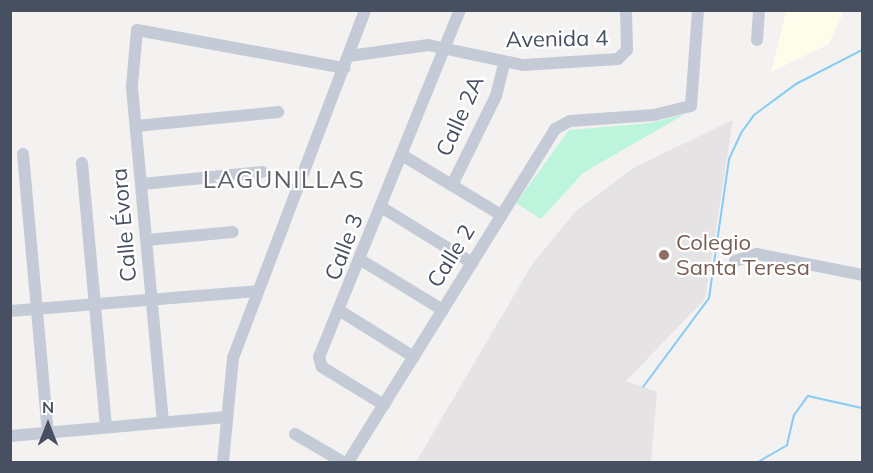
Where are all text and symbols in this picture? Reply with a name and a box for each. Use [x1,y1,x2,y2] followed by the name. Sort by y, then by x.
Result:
[506,25,608,53] street label: Avenida 4
[431,72,489,160] street label: Calle 2A
[203,166,365,194] district label: LAGUNILLAS
[106,167,142,283] street label: Calle Évora
[319,210,369,284] street label: Calle 3
[421,220,481,292] street label: Calle 2
[676,229,810,280] place label: Colegio Santa Teresa
[657,248,671,262] marker: Colegio Santa Teresa
[18,395,78,455] north arrow
[42,397,54,417] text: N

